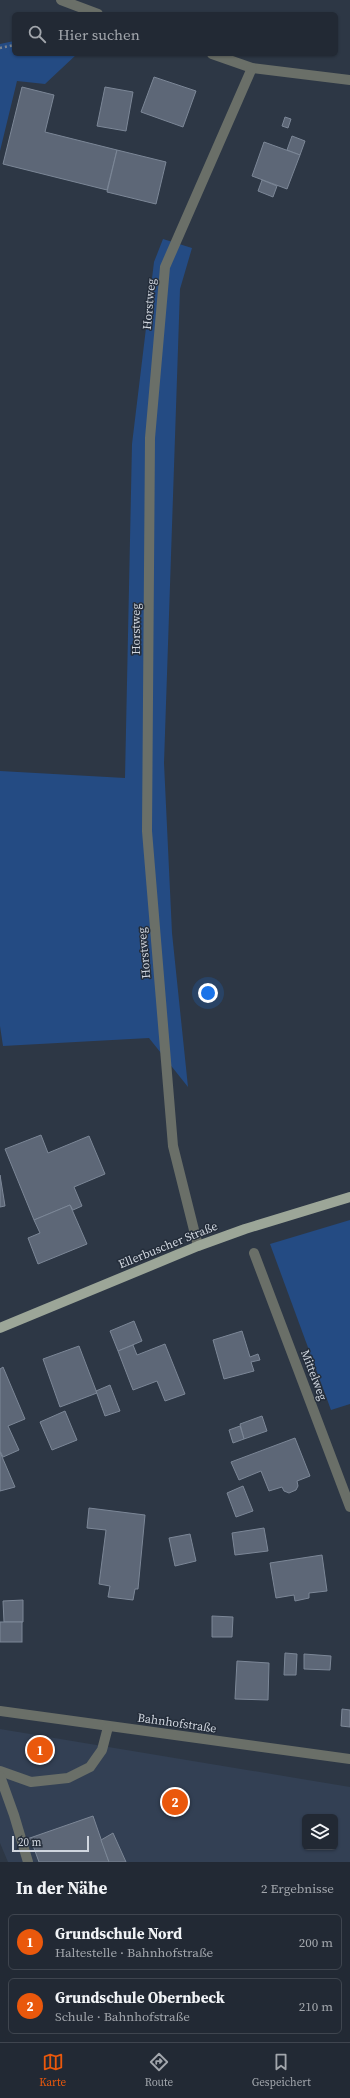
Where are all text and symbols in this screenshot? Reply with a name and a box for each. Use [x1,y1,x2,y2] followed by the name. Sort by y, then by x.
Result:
[12,12,338,56] search box
[26,23,48,45] icon: search
[58,24,140,45] text: Hier suchen
[139,278,159,330] street label: Horstweg
[128,603,144,655] street label: Horstweg
[134,927,154,979] street label: Horstweg
[198,983,218,1003] your location
[116,1218,220,1272] street label: Ellerbuscher Straße
[297,1347,331,1403] street label: Mittelweg
[136,1710,218,1736] street label: Bahnhofstraße
[27,1735,53,1765] pin: 1
[162,1787,188,1817] pin: 2
[302,1814,338,1850] map controls
[302,1814,338,1850] button: layers
[12,1834,89,1853] scale bar
[18,1835,41,1850] text: 20 m
[16,1876,107,1900] text: In der Nähe
[261,1880,334,1897] text: 2 Ergebnisse
[55,1923,182,1944] text: Grundschule Nord
[26,1934,34,1951] text: 1
[299,1934,333,1951] text: 200 m
[55,1944,213,1961] text: Haltestelle · Bahnhofstraße
[55,1987,225,2008] text: Grundschule Obernbeck
[26,1998,34,2015] text: 2
[299,1998,333,2015] text: 210 m
[55,2008,190,2025] text: Schule · Bahnhofstraße
[39,2051,66,2090] tab: Karte
[145,2051,173,2090] tab: Route
[252,2051,311,2090] tab: Gespeichert

